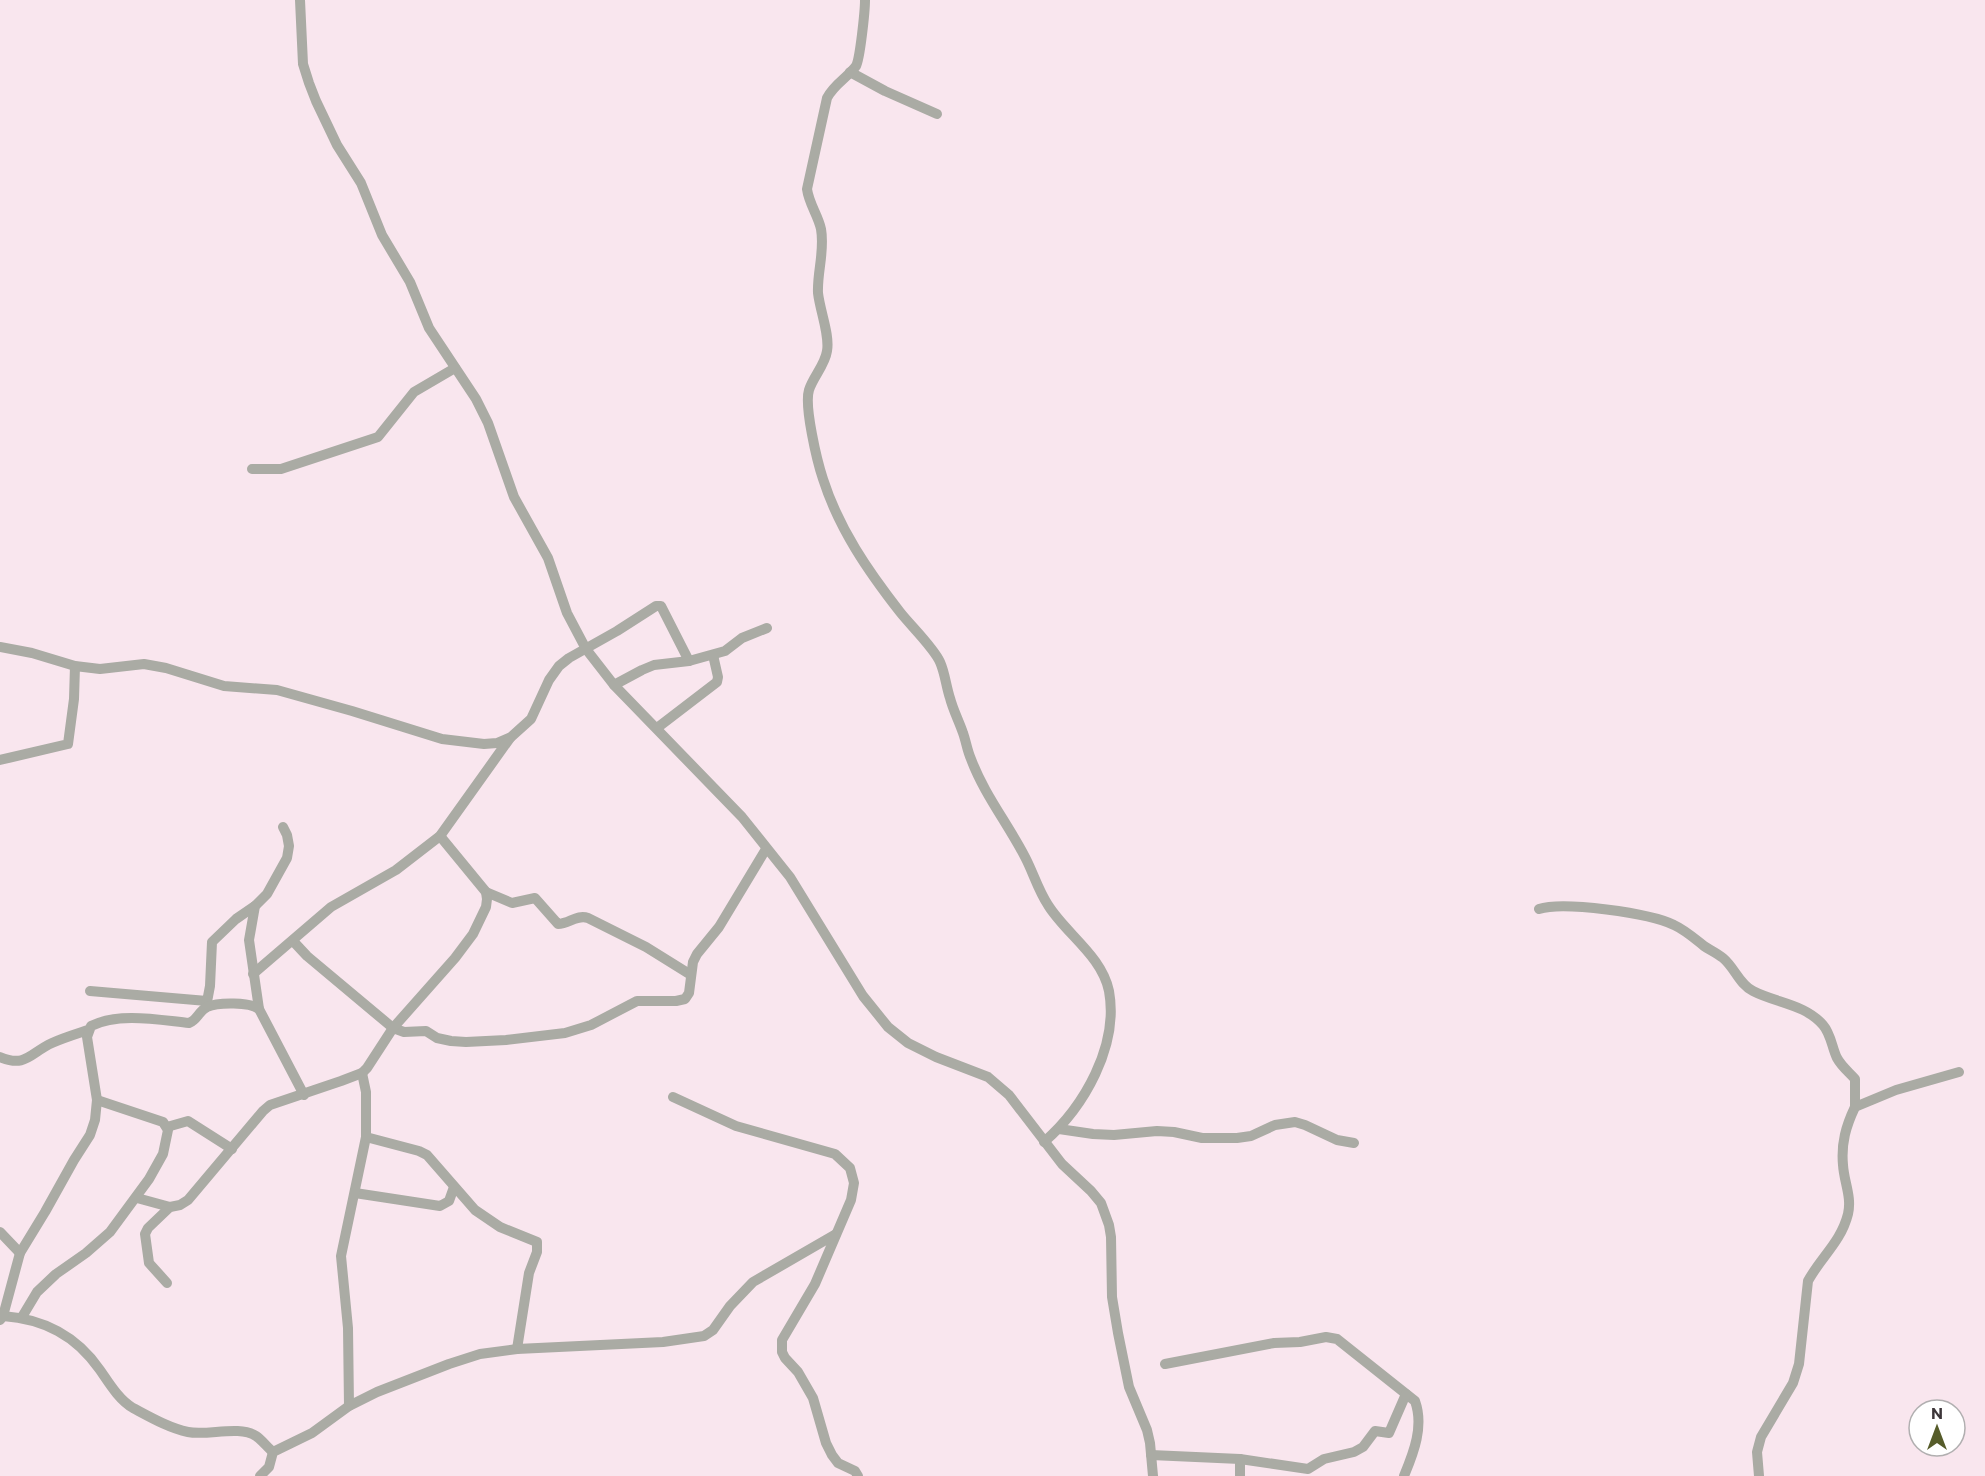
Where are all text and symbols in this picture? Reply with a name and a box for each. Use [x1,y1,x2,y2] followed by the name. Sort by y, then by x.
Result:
[1907,1398,1967,1458] north arrow
[1931,1403,1943,1422] text: N

